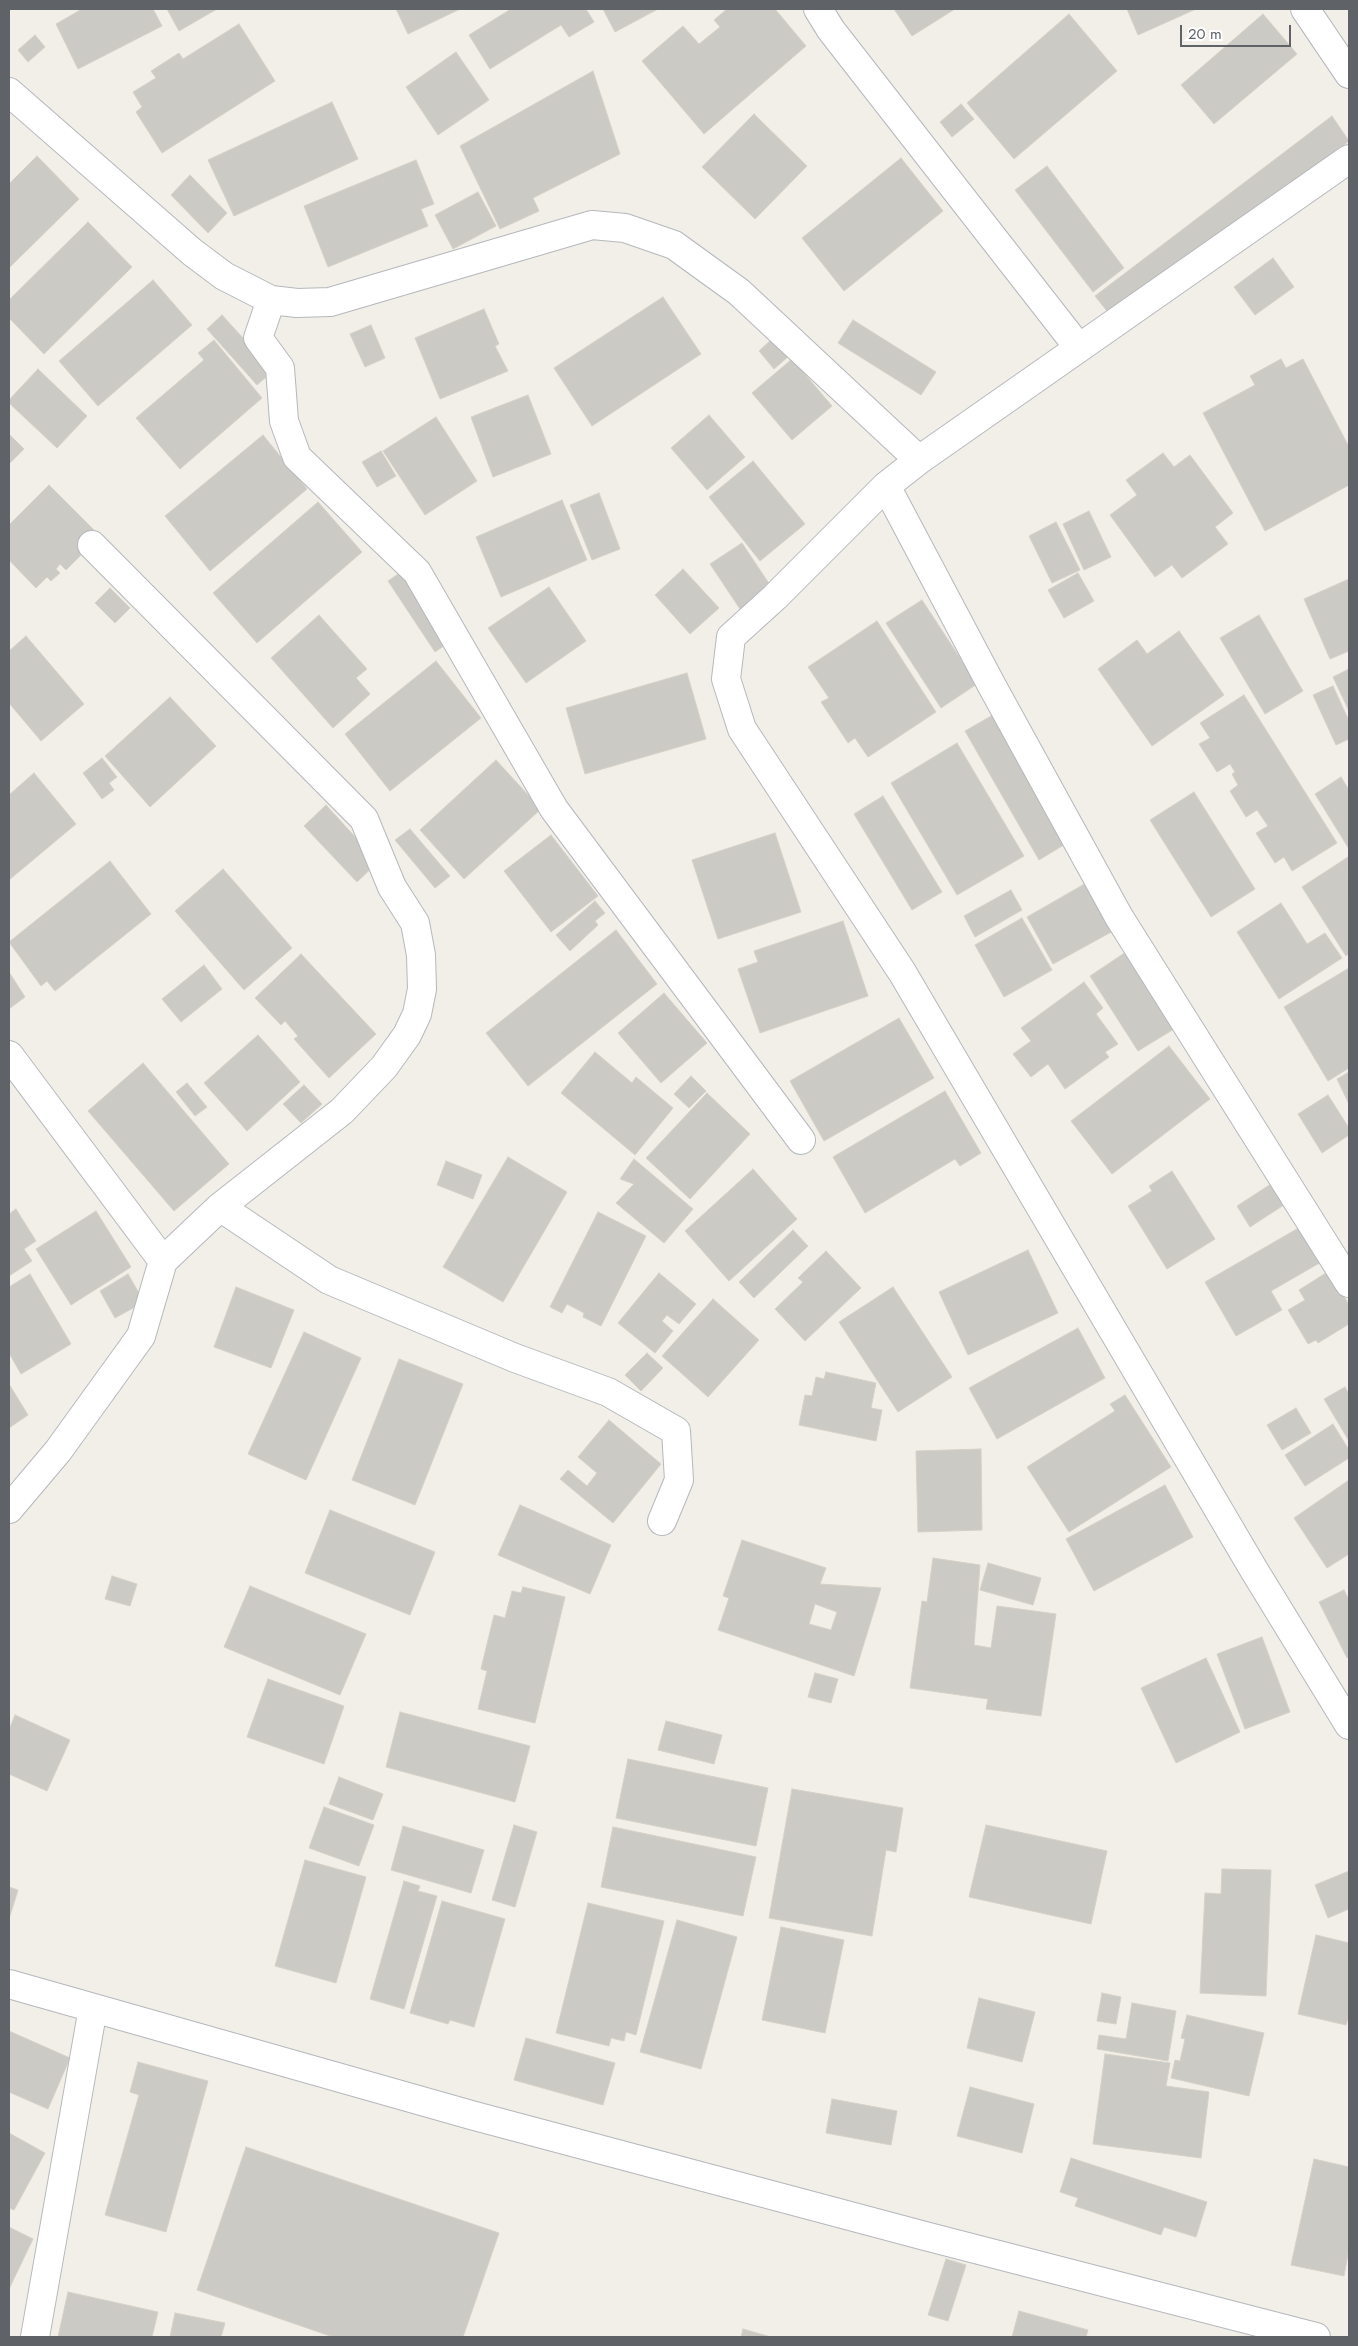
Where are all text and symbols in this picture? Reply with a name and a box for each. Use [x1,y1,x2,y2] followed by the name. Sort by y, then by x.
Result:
[1183,15,1294,47] scale bar
[1188,23,1222,45] text: 20 m

